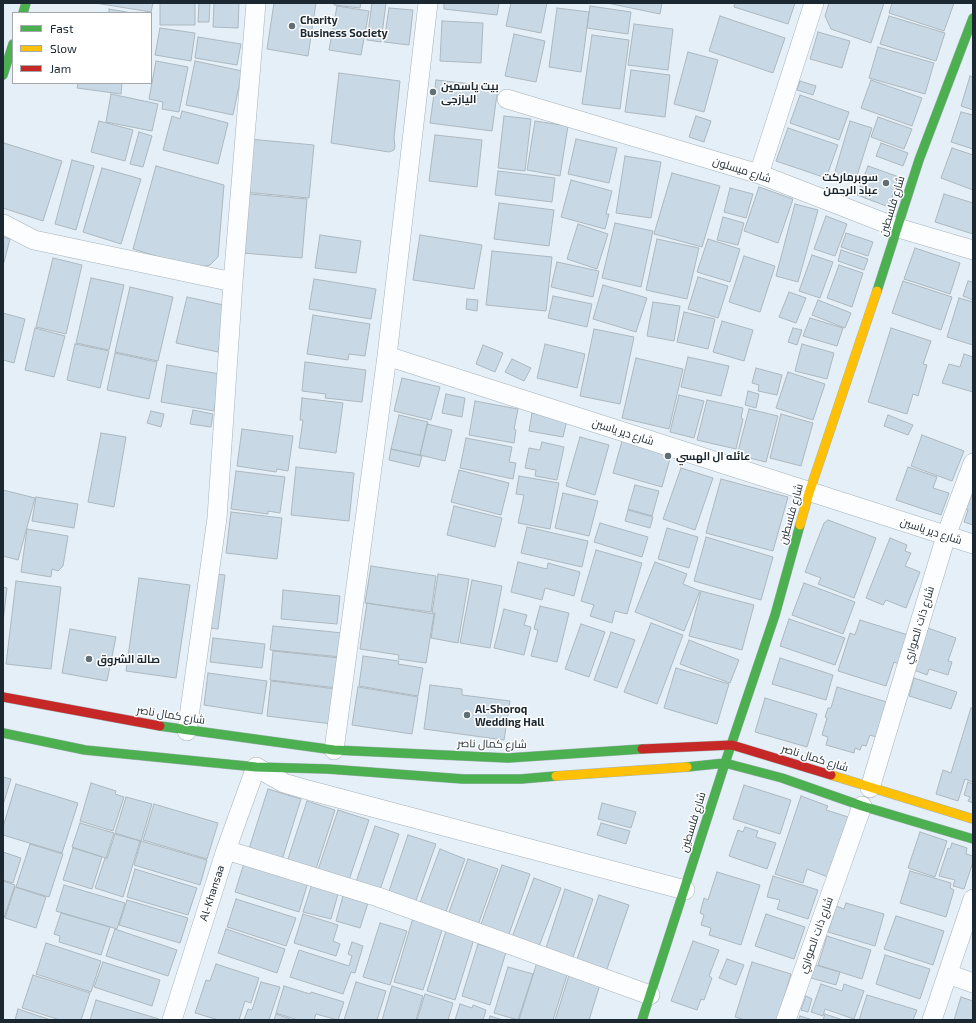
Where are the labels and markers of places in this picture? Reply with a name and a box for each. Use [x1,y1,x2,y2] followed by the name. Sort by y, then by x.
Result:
[300,13,388,39] place label: Charity Business Society
[287,21,297,31] marker: Charity Business Society
[441,79,499,105] place label: بيت ياسمين اليازجى
[428,87,438,97] marker: بيت ياسمين اليازجى
[822,170,878,196] place label: سوبرماركت عباد الرحمن
[881,178,891,188] marker: سوبرماركت عباد الرحمن
[676,449,750,463] place label: عائله ال الهسي
[663,451,673,461] marker: عائله ال الهسي
[97,652,160,666] place label: صالة الشروق
[84,654,94,664] marker: صالة الشروق
[475,702,544,728] place label: Al-Shoroq Wedding Hall
[462,710,472,720] marker: Al-Shoroq Wedding Hall

